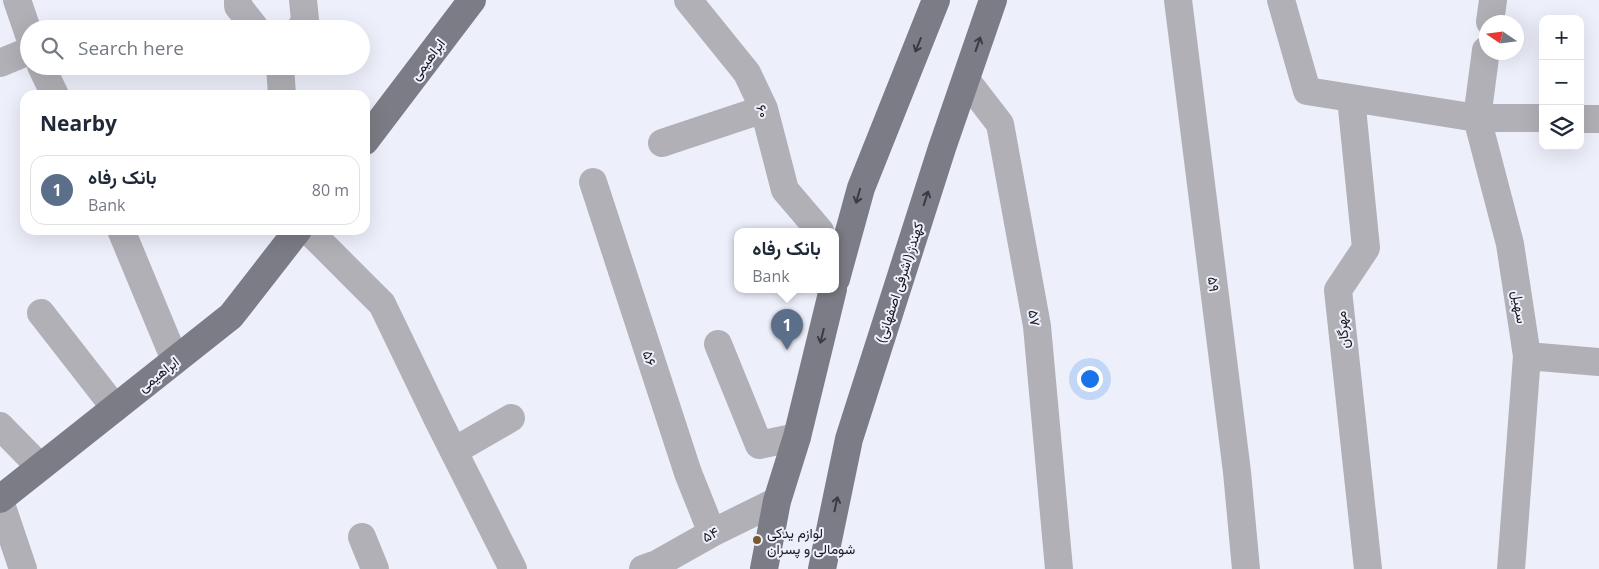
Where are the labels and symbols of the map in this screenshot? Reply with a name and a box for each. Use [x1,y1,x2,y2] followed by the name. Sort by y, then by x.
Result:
[1479,15,1524,60] north arrow
[405,34,449,84] street label: ابراهیمی
[974,36,983,52] one-way arrow
[913,37,923,52] one-way arrow
[752,102,774,120] street label: ۶۰
[853,188,863,204] one-way arrow
[922,190,932,206] one-way arrow
[871,219,927,345] street label: کهندژ (اشرفی اصفهانی)
[1204,275,1224,293] street label: ۵۹
[1508,289,1532,325] street label: سهیل
[1024,308,1046,328] street label: ۵۷
[771,309,803,350] pin: 1
[1331,310,1353,350] street label: مهرگان
[817,328,826,344] one-way arrow
[639,348,661,368] street label: ۵۶
[134,352,182,396] street label: ابراهیمی
[1077,366,1103,392] your location
[831,497,841,513] one-way arrow
[698,522,722,546] street label: ۵۴
[767,523,855,559] place label: لوازم یدکی شومالی و پسران
[751,534,763,546] marker: لوازم یدکی شومالی و پسران

